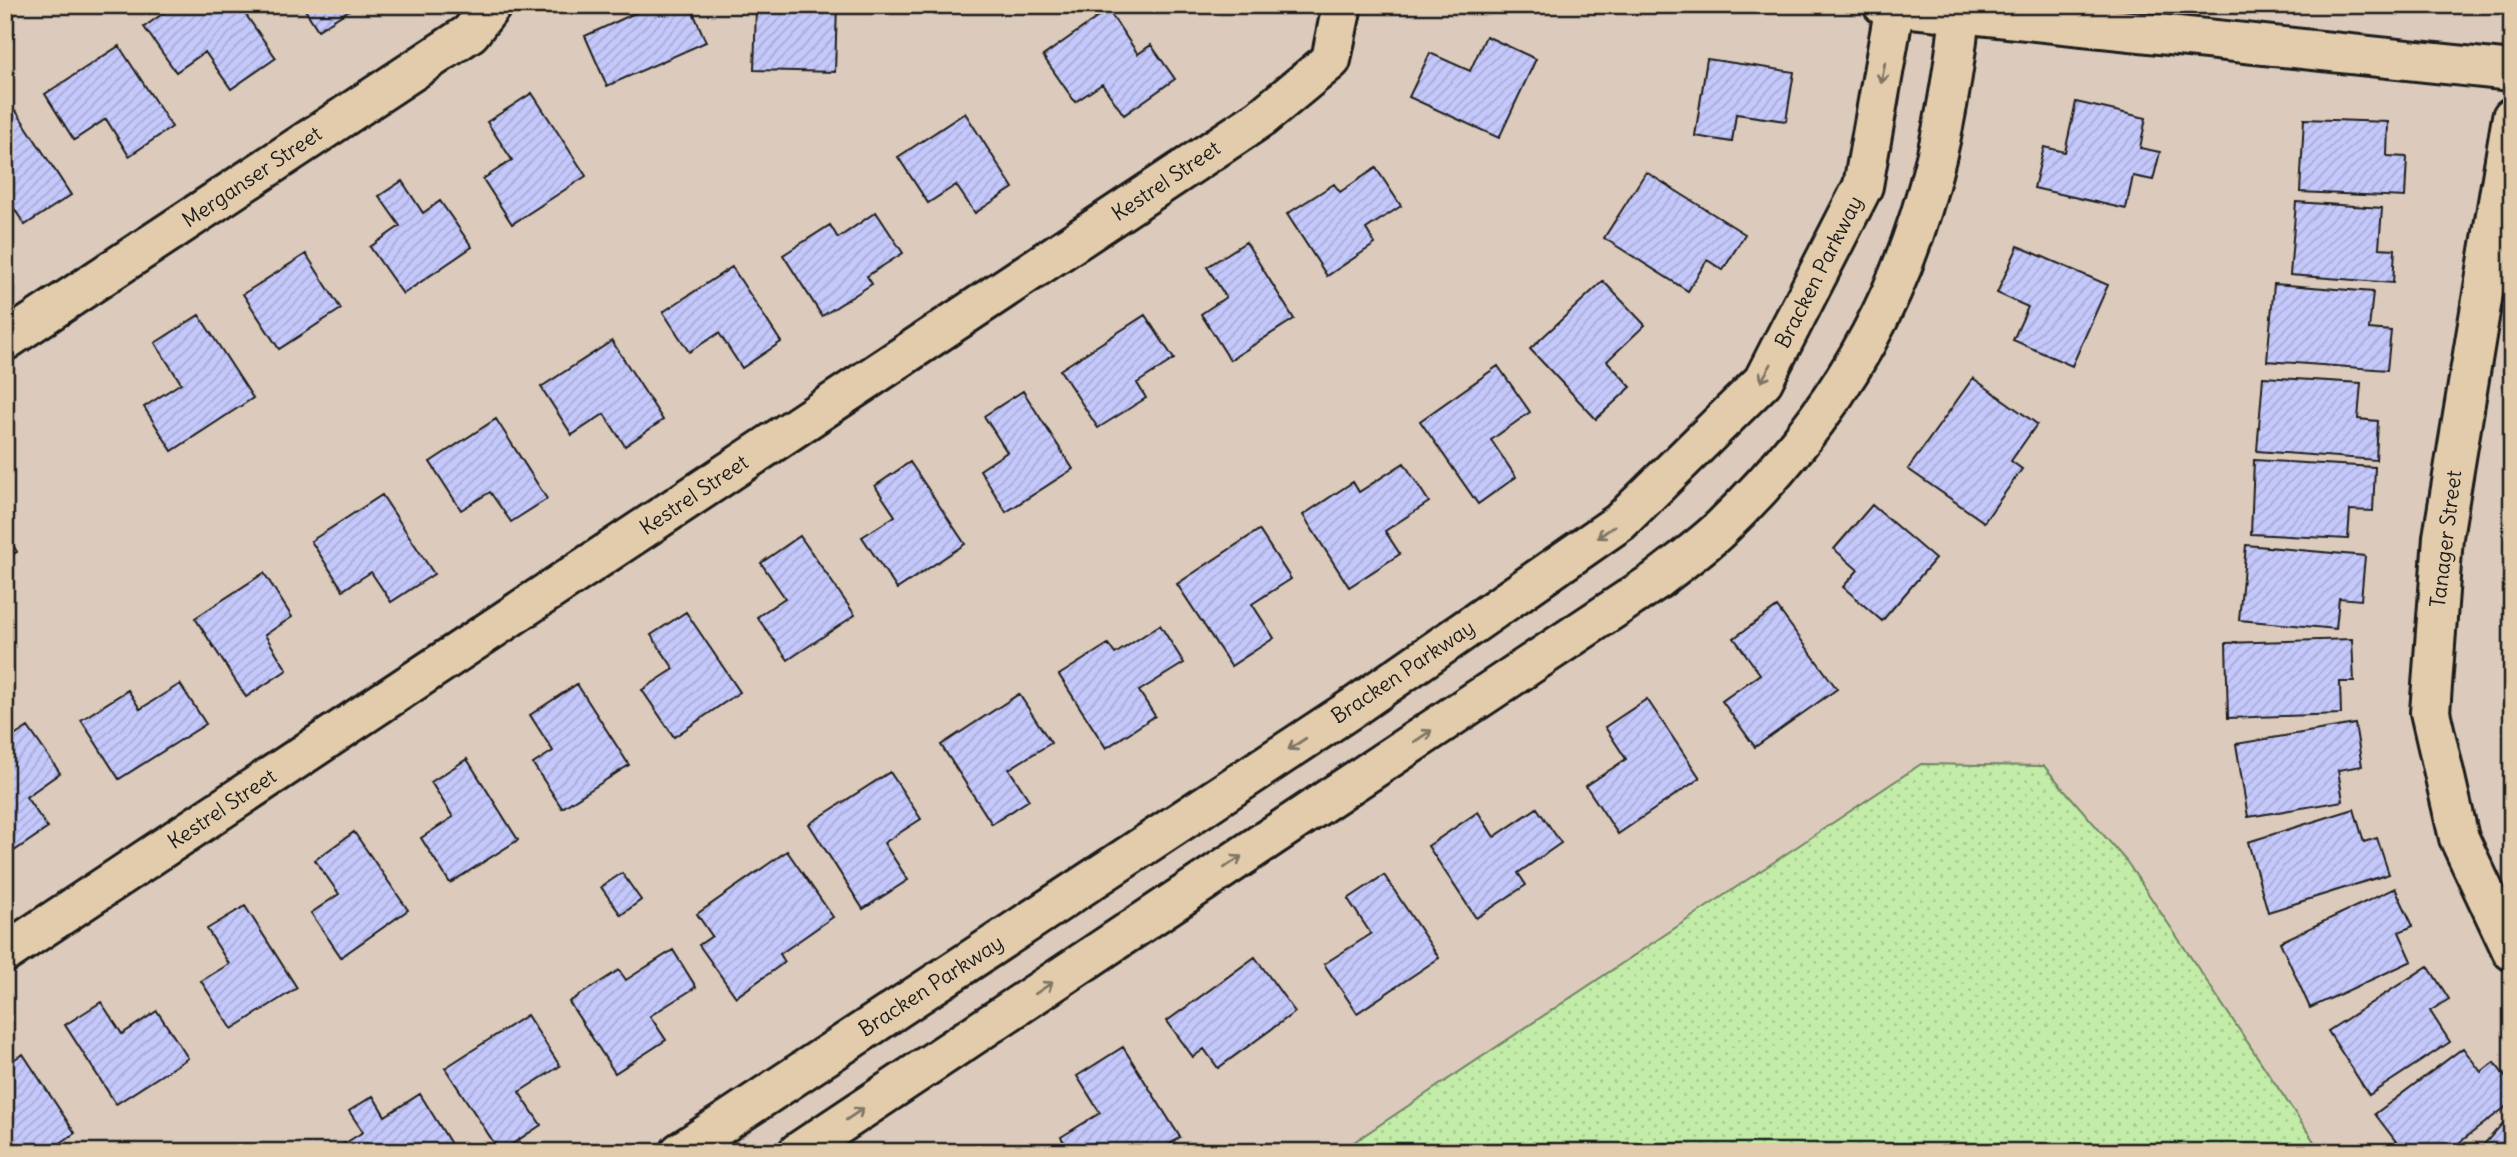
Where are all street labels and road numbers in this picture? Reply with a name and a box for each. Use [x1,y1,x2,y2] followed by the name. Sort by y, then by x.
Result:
[177,120,327,233] street label: Merganser Street
[1106,134,1225,227] street label: Kestrel Street
[1769,191,1869,352] street label: Bracken Parkway
[634,448,753,541] street label: Kestrel Street
[2424,469,2467,609] street label: Tanager Street
[1326,614,1480,730] street label: Bracken Parkway
[162,762,281,855] street label: Kestrel Street
[853,929,1008,1042] street label: Bracken Parkway

